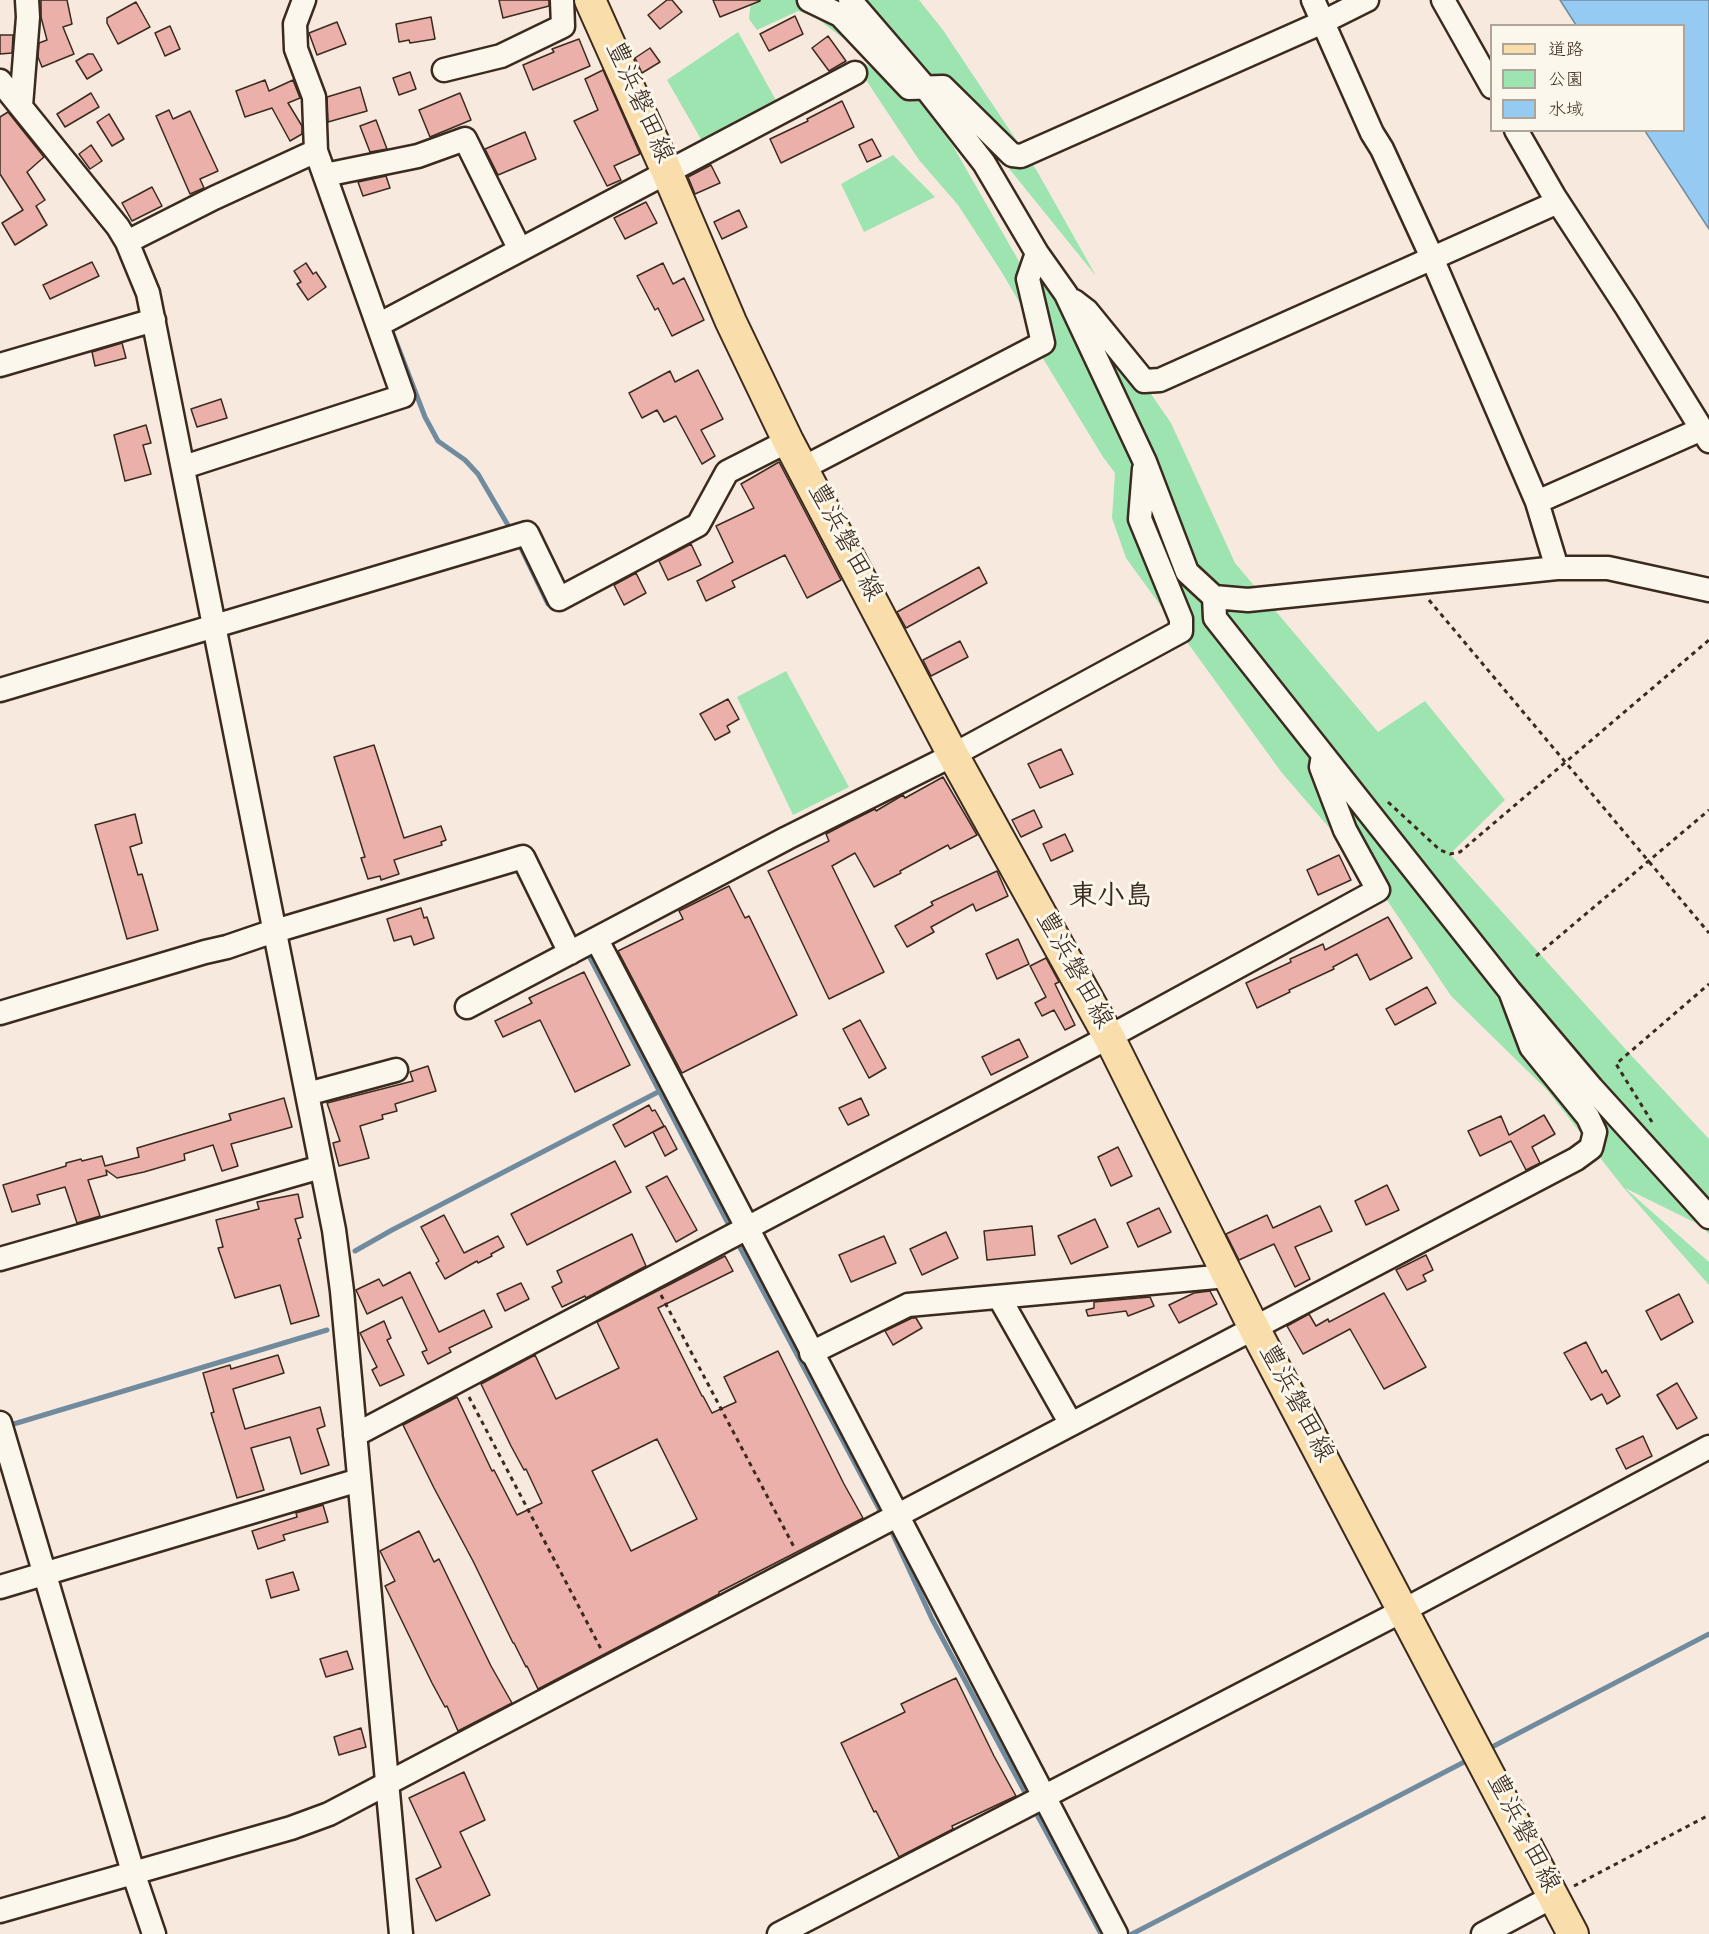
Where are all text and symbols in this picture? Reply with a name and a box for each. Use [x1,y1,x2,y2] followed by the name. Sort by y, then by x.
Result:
[1490,24,1685,132] legend
[596,37,678,169] street label: 豊浜磐田線
[1548,38,1584,64] text: 道路
[1548,68,1584,94] text: 公園
[1548,98,1584,124] text: 水域
[799,478,887,608] street label: 豊浜磐田線
[1069,882,1153,916] district label: 東小島
[1027,907,1117,1035] street label: 豊浜磐田線
[1250,1339,1338,1469] street label: 豊浜磐田線
[1478,1769,1564,1899] street label: 豊浜磐田線

